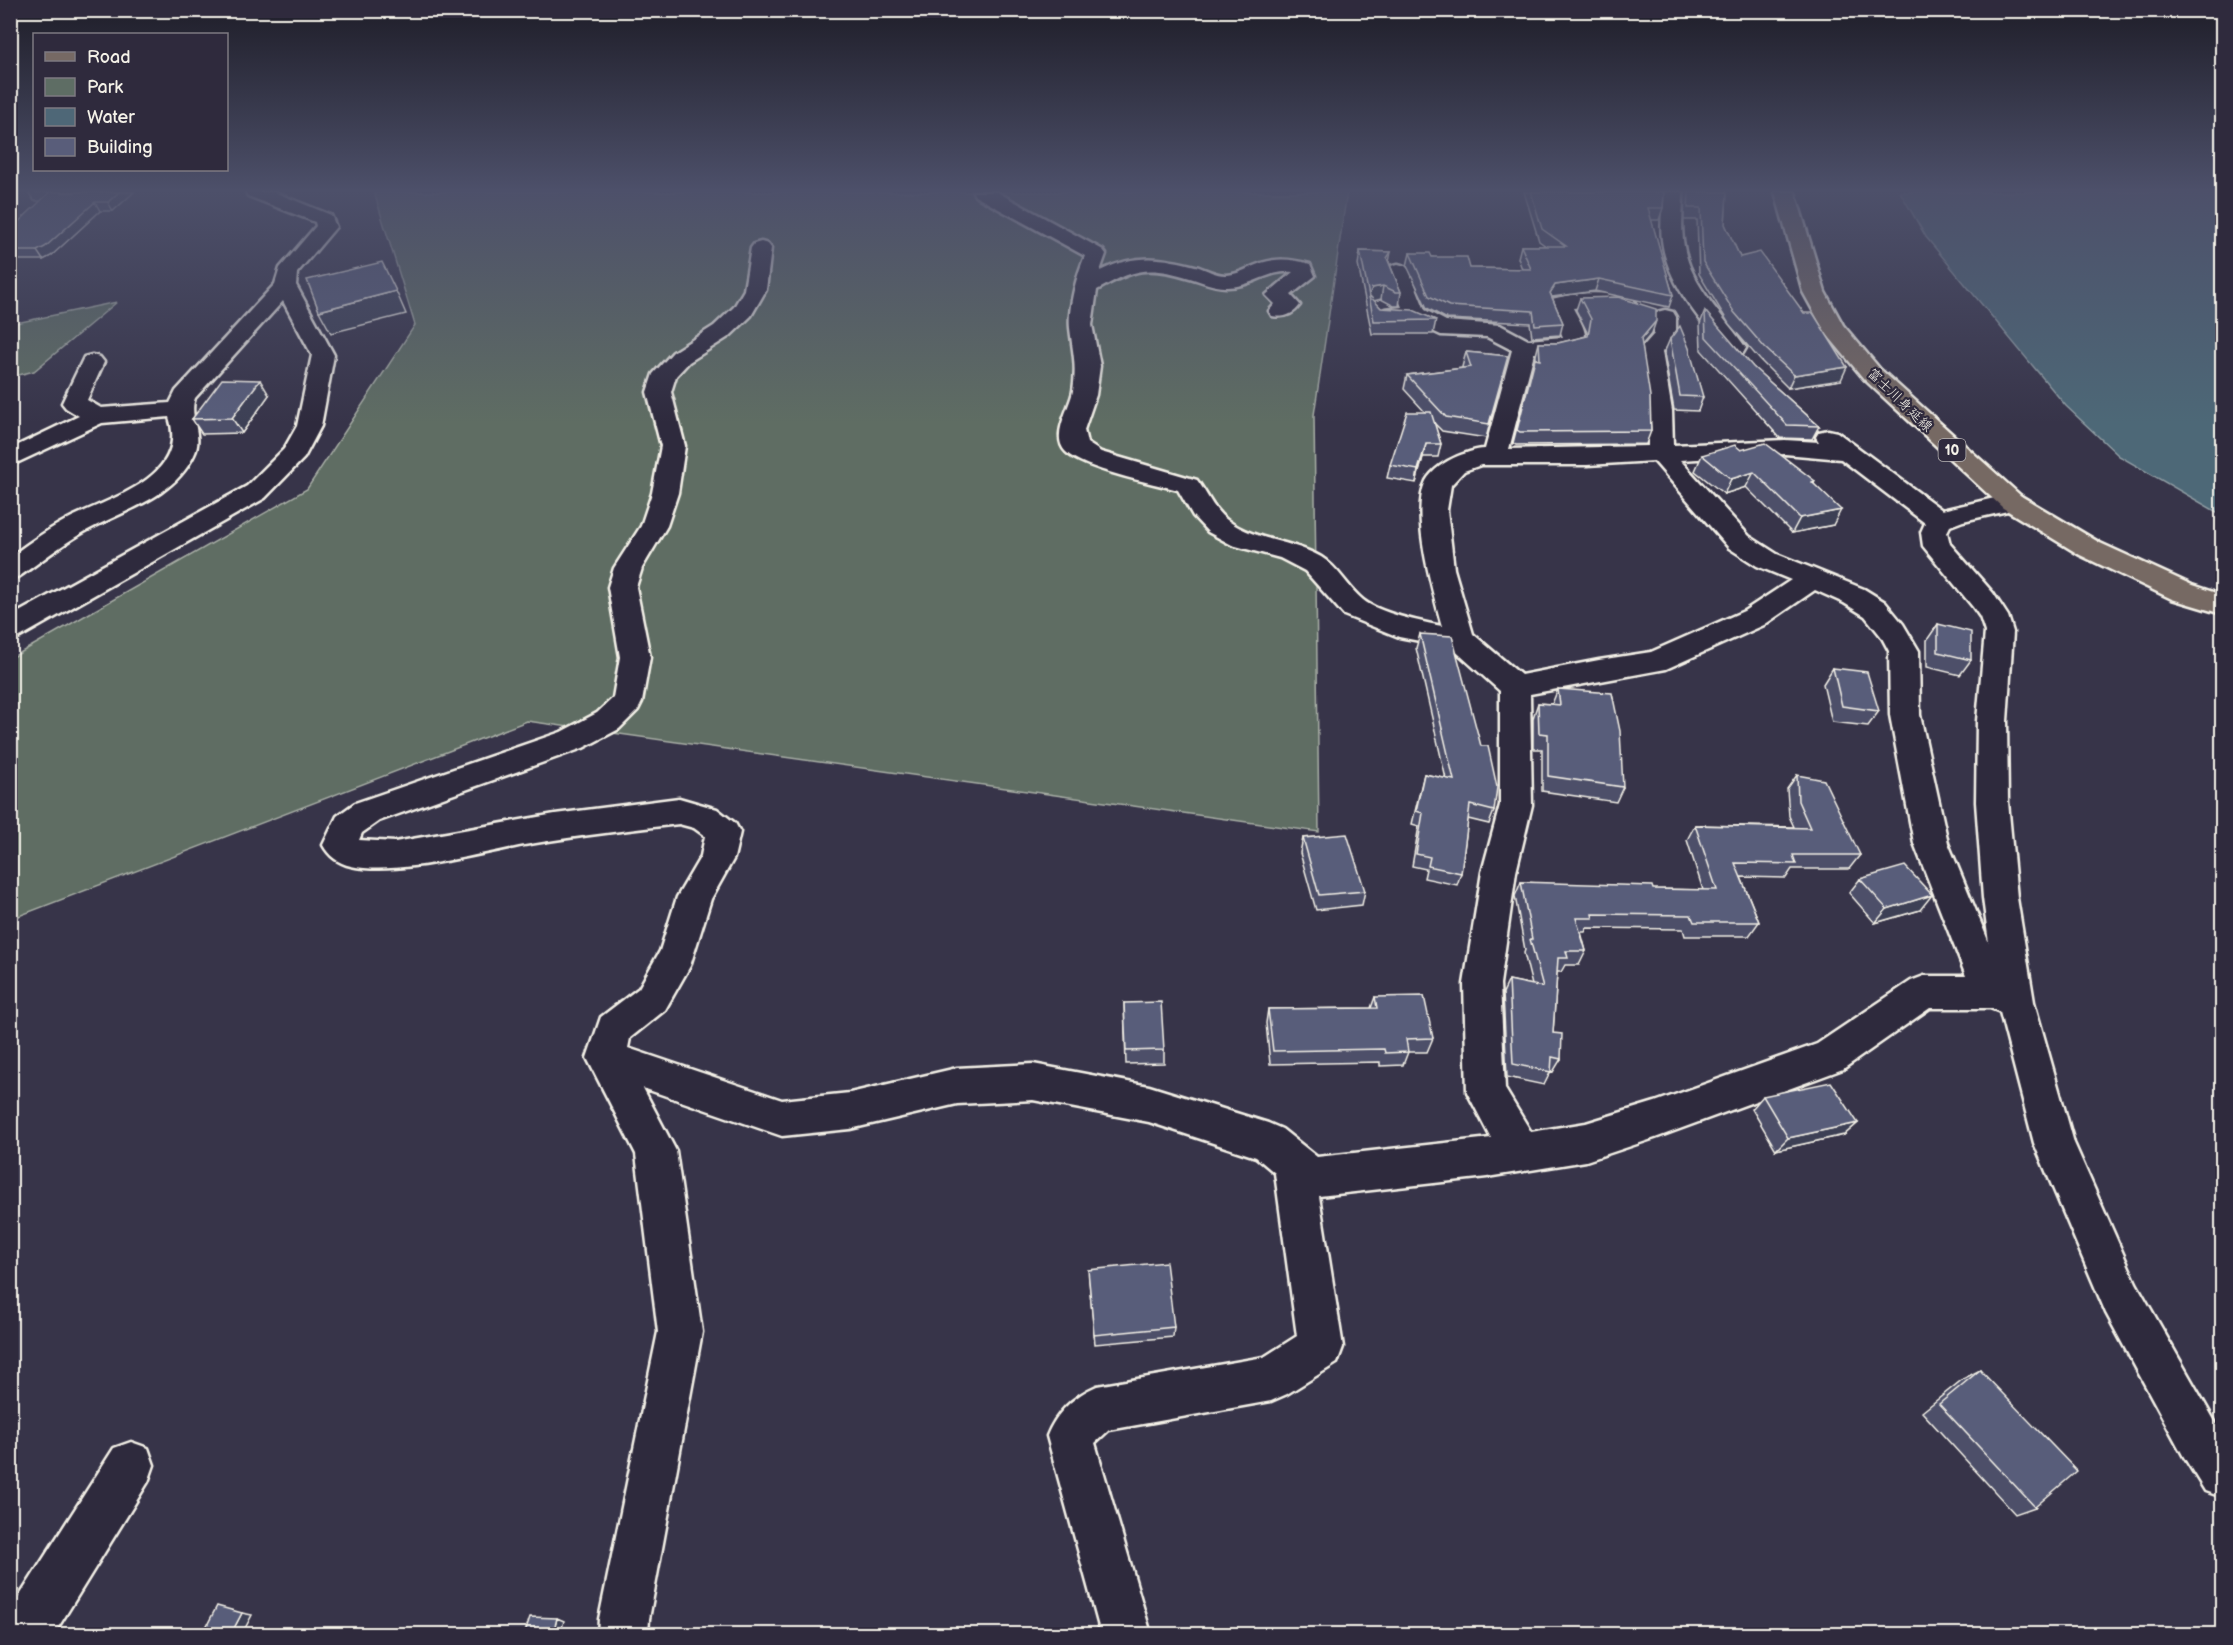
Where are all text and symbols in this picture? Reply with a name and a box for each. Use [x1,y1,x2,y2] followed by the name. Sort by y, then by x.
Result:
[33,33,228,171] legend
[87,47,131,68] text: Road
[87,77,123,98] text: Park
[87,107,135,128] text: Water
[87,137,153,158] text: Building
[1864,365,1936,435] street label: 富士川身延線
[1938,439,1966,461] road number: 10

